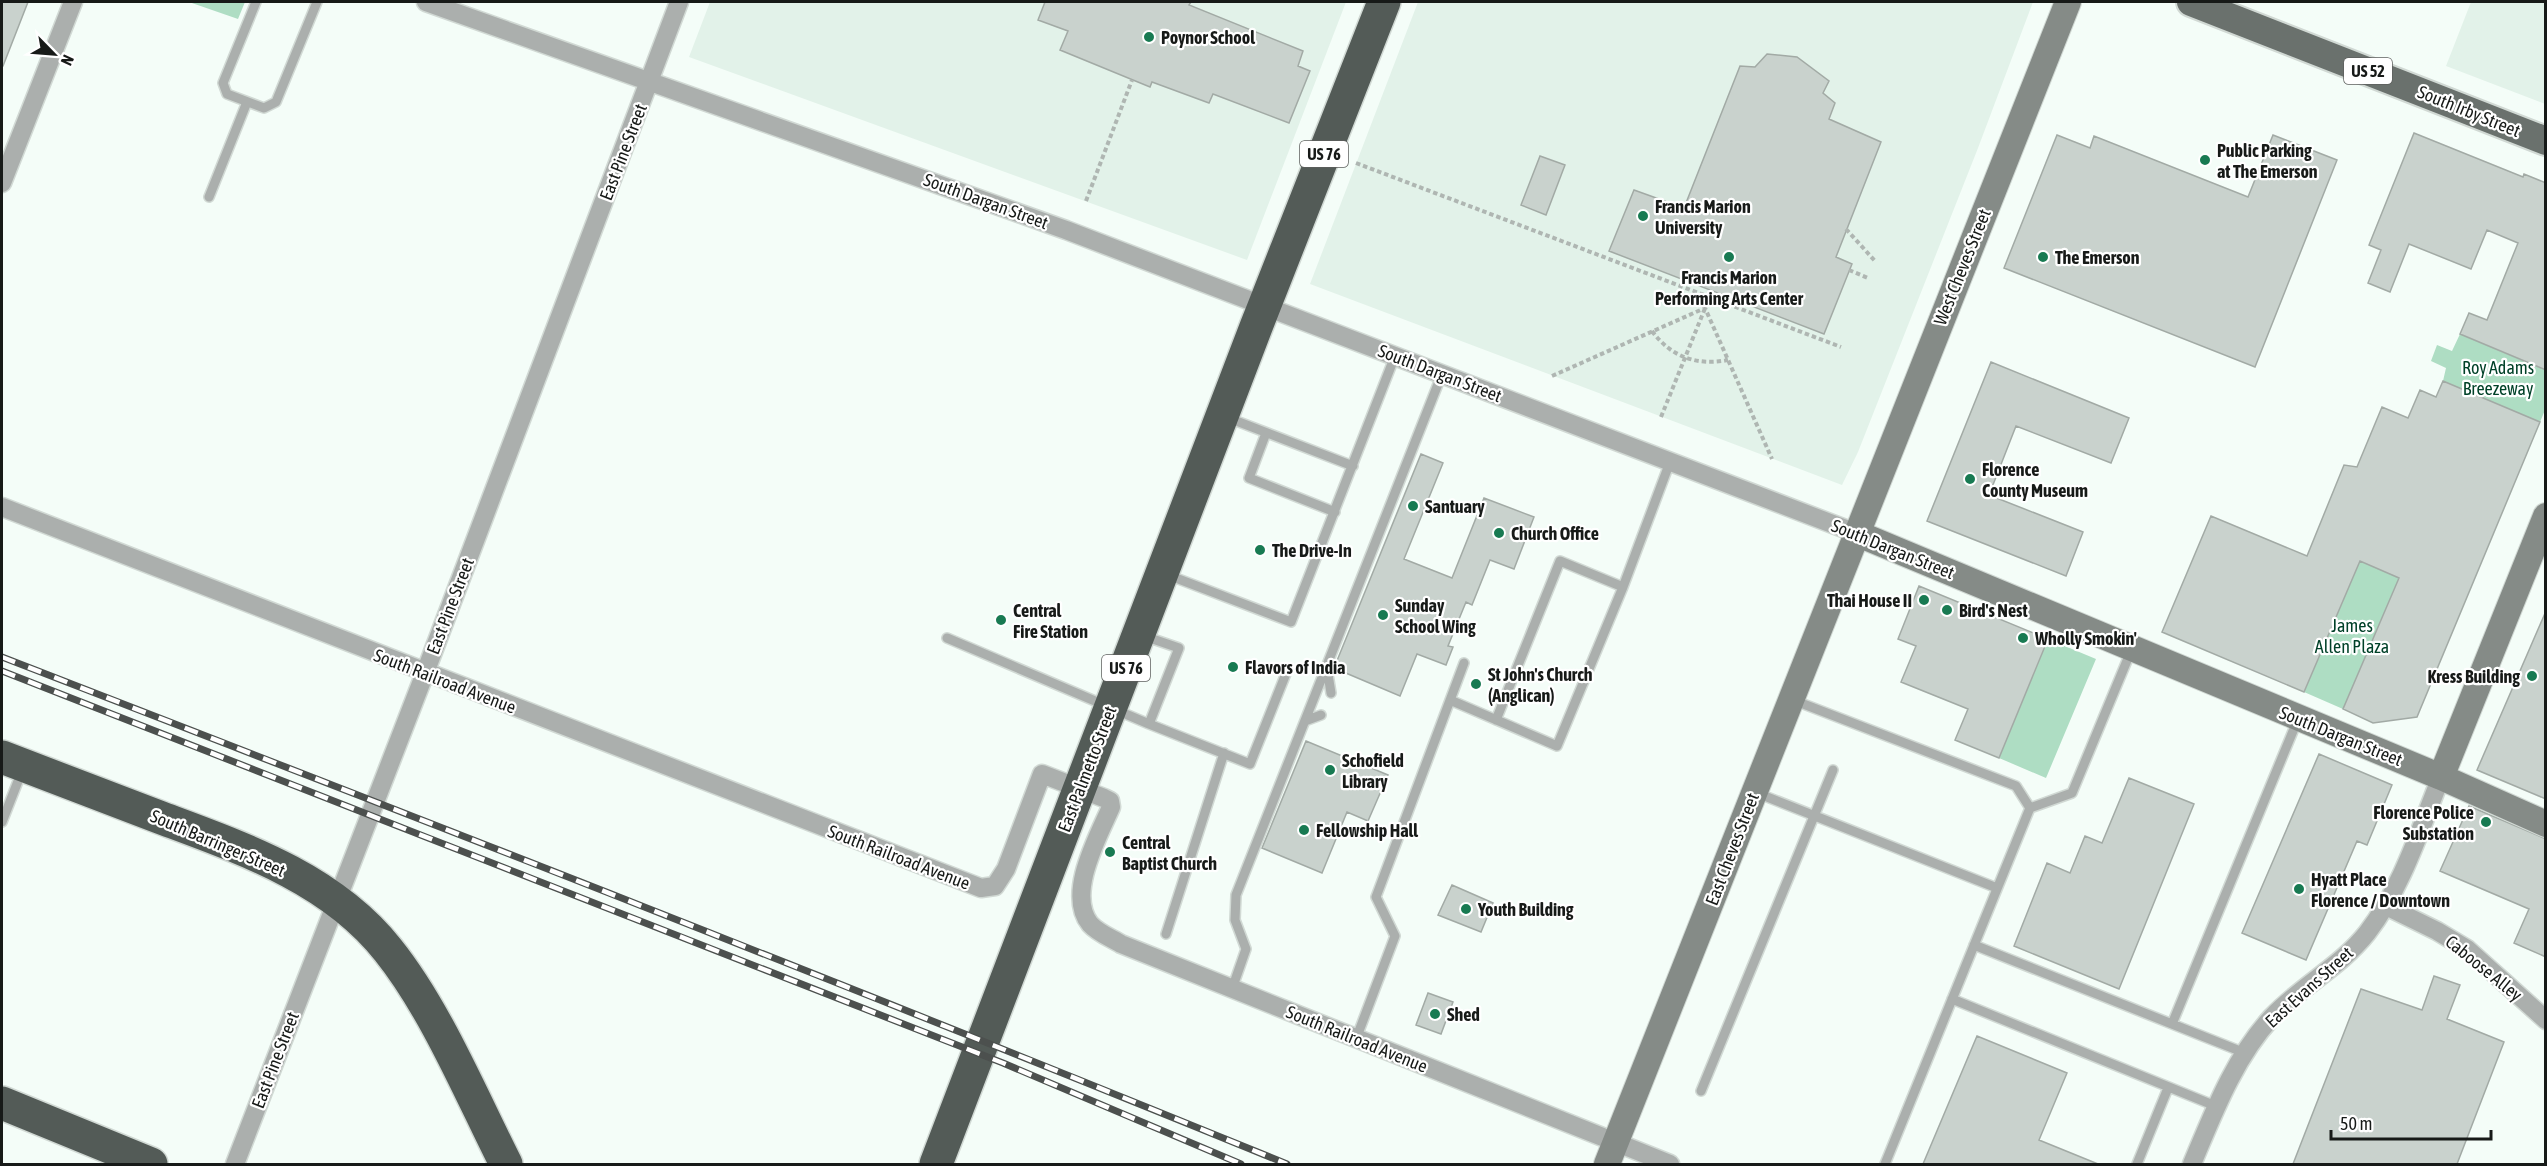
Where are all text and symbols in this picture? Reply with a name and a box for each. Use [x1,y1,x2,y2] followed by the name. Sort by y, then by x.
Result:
[24,24,84,84] north arrow
[1161,27,1255,48] place label: Poynor School
[1142,30,1156,44] marker: Poynor School
[57,52,78,68] text: N
[2344,58,2392,84] road number: US 52
[2415,81,2523,141] street label: South Irby Street
[595,101,651,203] street label: East Pine Street
[2217,140,2318,182] place label: Public Parking at The Emerson
[1300,141,1348,167] road number: US 76
[2198,153,2212,167] marker: Public Parking at The Emerson
[921,169,1051,233] street label: South Dargan Street
[1655,196,1751,238] place label: Francis Marion University
[1929,206,1995,328] street label: West Cheves Street
[1636,209,1650,223] marker: Francis Marion University
[2055,247,2140,268] place label: The Emerson
[1722,250,1736,264] marker: Francis Marion Performing Arts Center
[2036,250,2050,264] marker: The Emerson
[1655,267,1804,309] place label: Francis Marion Performing Arts Center
[1375,340,1505,406] street label: South Dargan Street
[2462,357,2534,399] park label: Roy Adams Breezeway
[1982,459,2088,501] place label: Florence County Museum
[1963,472,1977,486] marker: Florence County Museum
[1425,496,1485,517] place label: Santuary
[1406,499,1420,513] marker: Santuary
[1828,515,1958,583] street label: South Dargan Street
[1511,523,1599,544] place label: Church Office
[1492,526,1506,540] marker: Church Office
[1272,540,1352,561] place label: The Drive-In
[1253,543,1267,557] marker: The Drive-In
[422,555,478,657] street label: East Pine Street
[1827,590,1912,611] place label: Thai House II
[1917,593,1931,607] marker: Thai House II
[1395,595,1476,637] place label: Sunday School Wing
[1013,600,1088,642] place label: Central Fire Station
[1959,600,2028,621] place label: Bird's Nest
[1940,603,1954,617] marker: Bird's Nest
[1376,608,1390,622] marker: Sunday School Wing
[994,613,1008,627] marker: Central Fire Station
[2315,615,2389,657] park label: James Allen Plaza
[2034,628,2137,649] place label: Wholly Smokin'
[2016,631,2030,645] marker: Wholly Smokin'
[371,644,519,718] street label: South Railroad Avenue
[1102,655,1150,681] road number: US 76
[1245,657,1345,678] place label: Flavors of India
[1226,660,1240,674] marker: Flavors of India
[1488,664,1593,706] place label: St John's Church (Anglican)
[2427,666,2520,687] place label: Kress Building
[2525,669,2539,683] marker: Kress Building
[1469,677,1483,691] marker: St John's Church (Anglican)
[2276,702,2406,770] street label: South Dargan Street
[1053,703,1121,835] street label: East Palmetto Street
[1342,750,1404,792] place label: Schofield Library
[1323,763,1337,777] marker: Schofield Library
[1701,790,1763,908] street label: East Cheves Street
[2373,802,2474,844] place label: Florence Police Substation
[147,805,289,881] street label: South Barringer Street
[2479,815,2493,829] marker: Florence Police Substation
[825,820,973,894] street label: South Railroad Avenue
[1316,820,1418,841] place label: Fellowship Hall
[1297,823,1311,837] marker: Fellowship Hall
[1122,832,1217,874] place label: Central Baptist Church
[1103,845,1117,859] marker: Central Baptist Church
[2311,869,2450,911] place label: Hyatt Place Florence / Downtown
[2292,882,2306,896] marker: Hyatt Place Florence / Downtown
[1477,899,1574,920] place label: Youth Building
[1459,902,1473,916] marker: Youth Building
[2441,931,2527,1005] street label: Caboose Alley
[2261,942,2357,1032] street label: East Evans Street
[1283,1001,1431,1077] street label: South Railroad Avenue
[1447,1004,1480,1025] place label: Shed
[1428,1007,1442,1021] marker: Shed
[247,1009,303,1111] street label: East Pine Street
[2331,1103,2492,1141] scale bar
[2340,1113,2372,1134] text: 50 m

